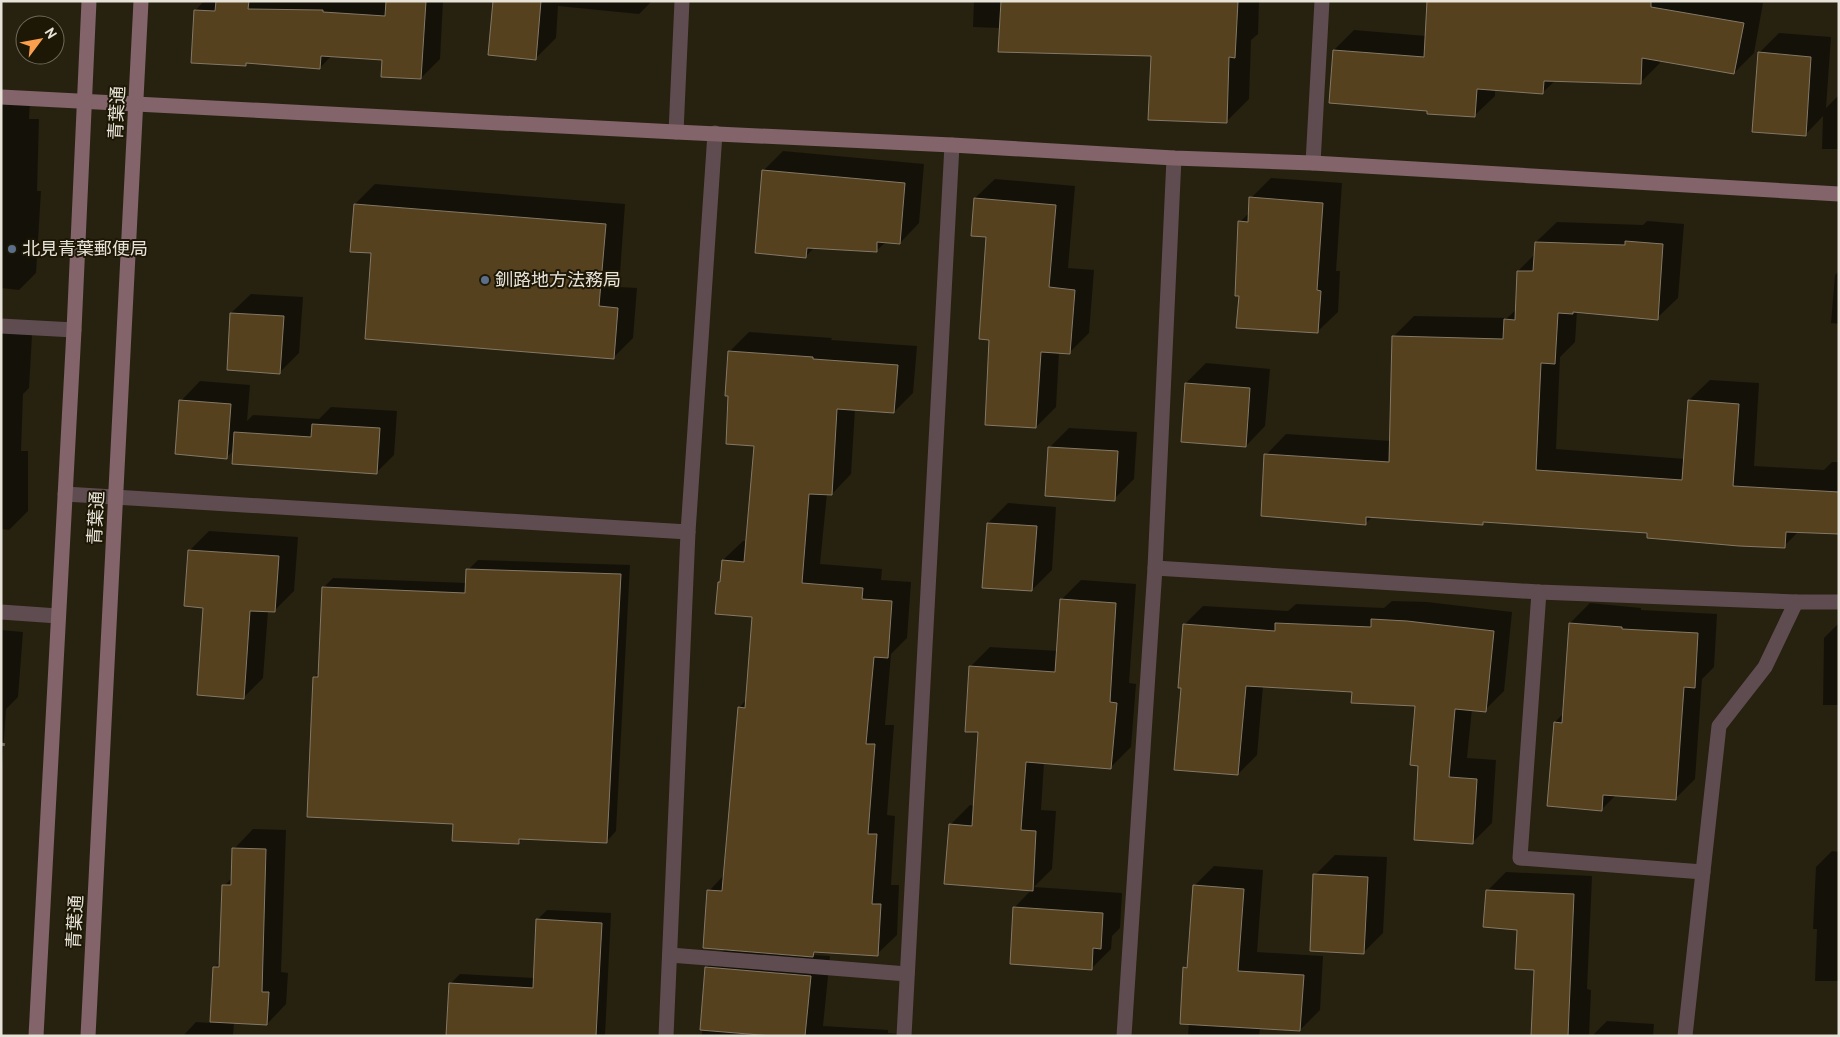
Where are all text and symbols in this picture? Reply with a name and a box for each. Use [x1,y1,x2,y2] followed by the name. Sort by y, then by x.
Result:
[15,15,65,65] north arrow
[40,25,60,43] text: N
[106,86,131,141] street label: 青葉通
[22,239,148,262] place label: 北見青葉郵便局
[6,243,18,255] marker: 北見青葉郵便局
[495,270,621,293] place label: 釧路地方法務局
[479,274,491,286] marker: 釧路地方法務局
[85,491,110,546] street label: 青葉通
[64,895,89,950] street label: 青葉通

